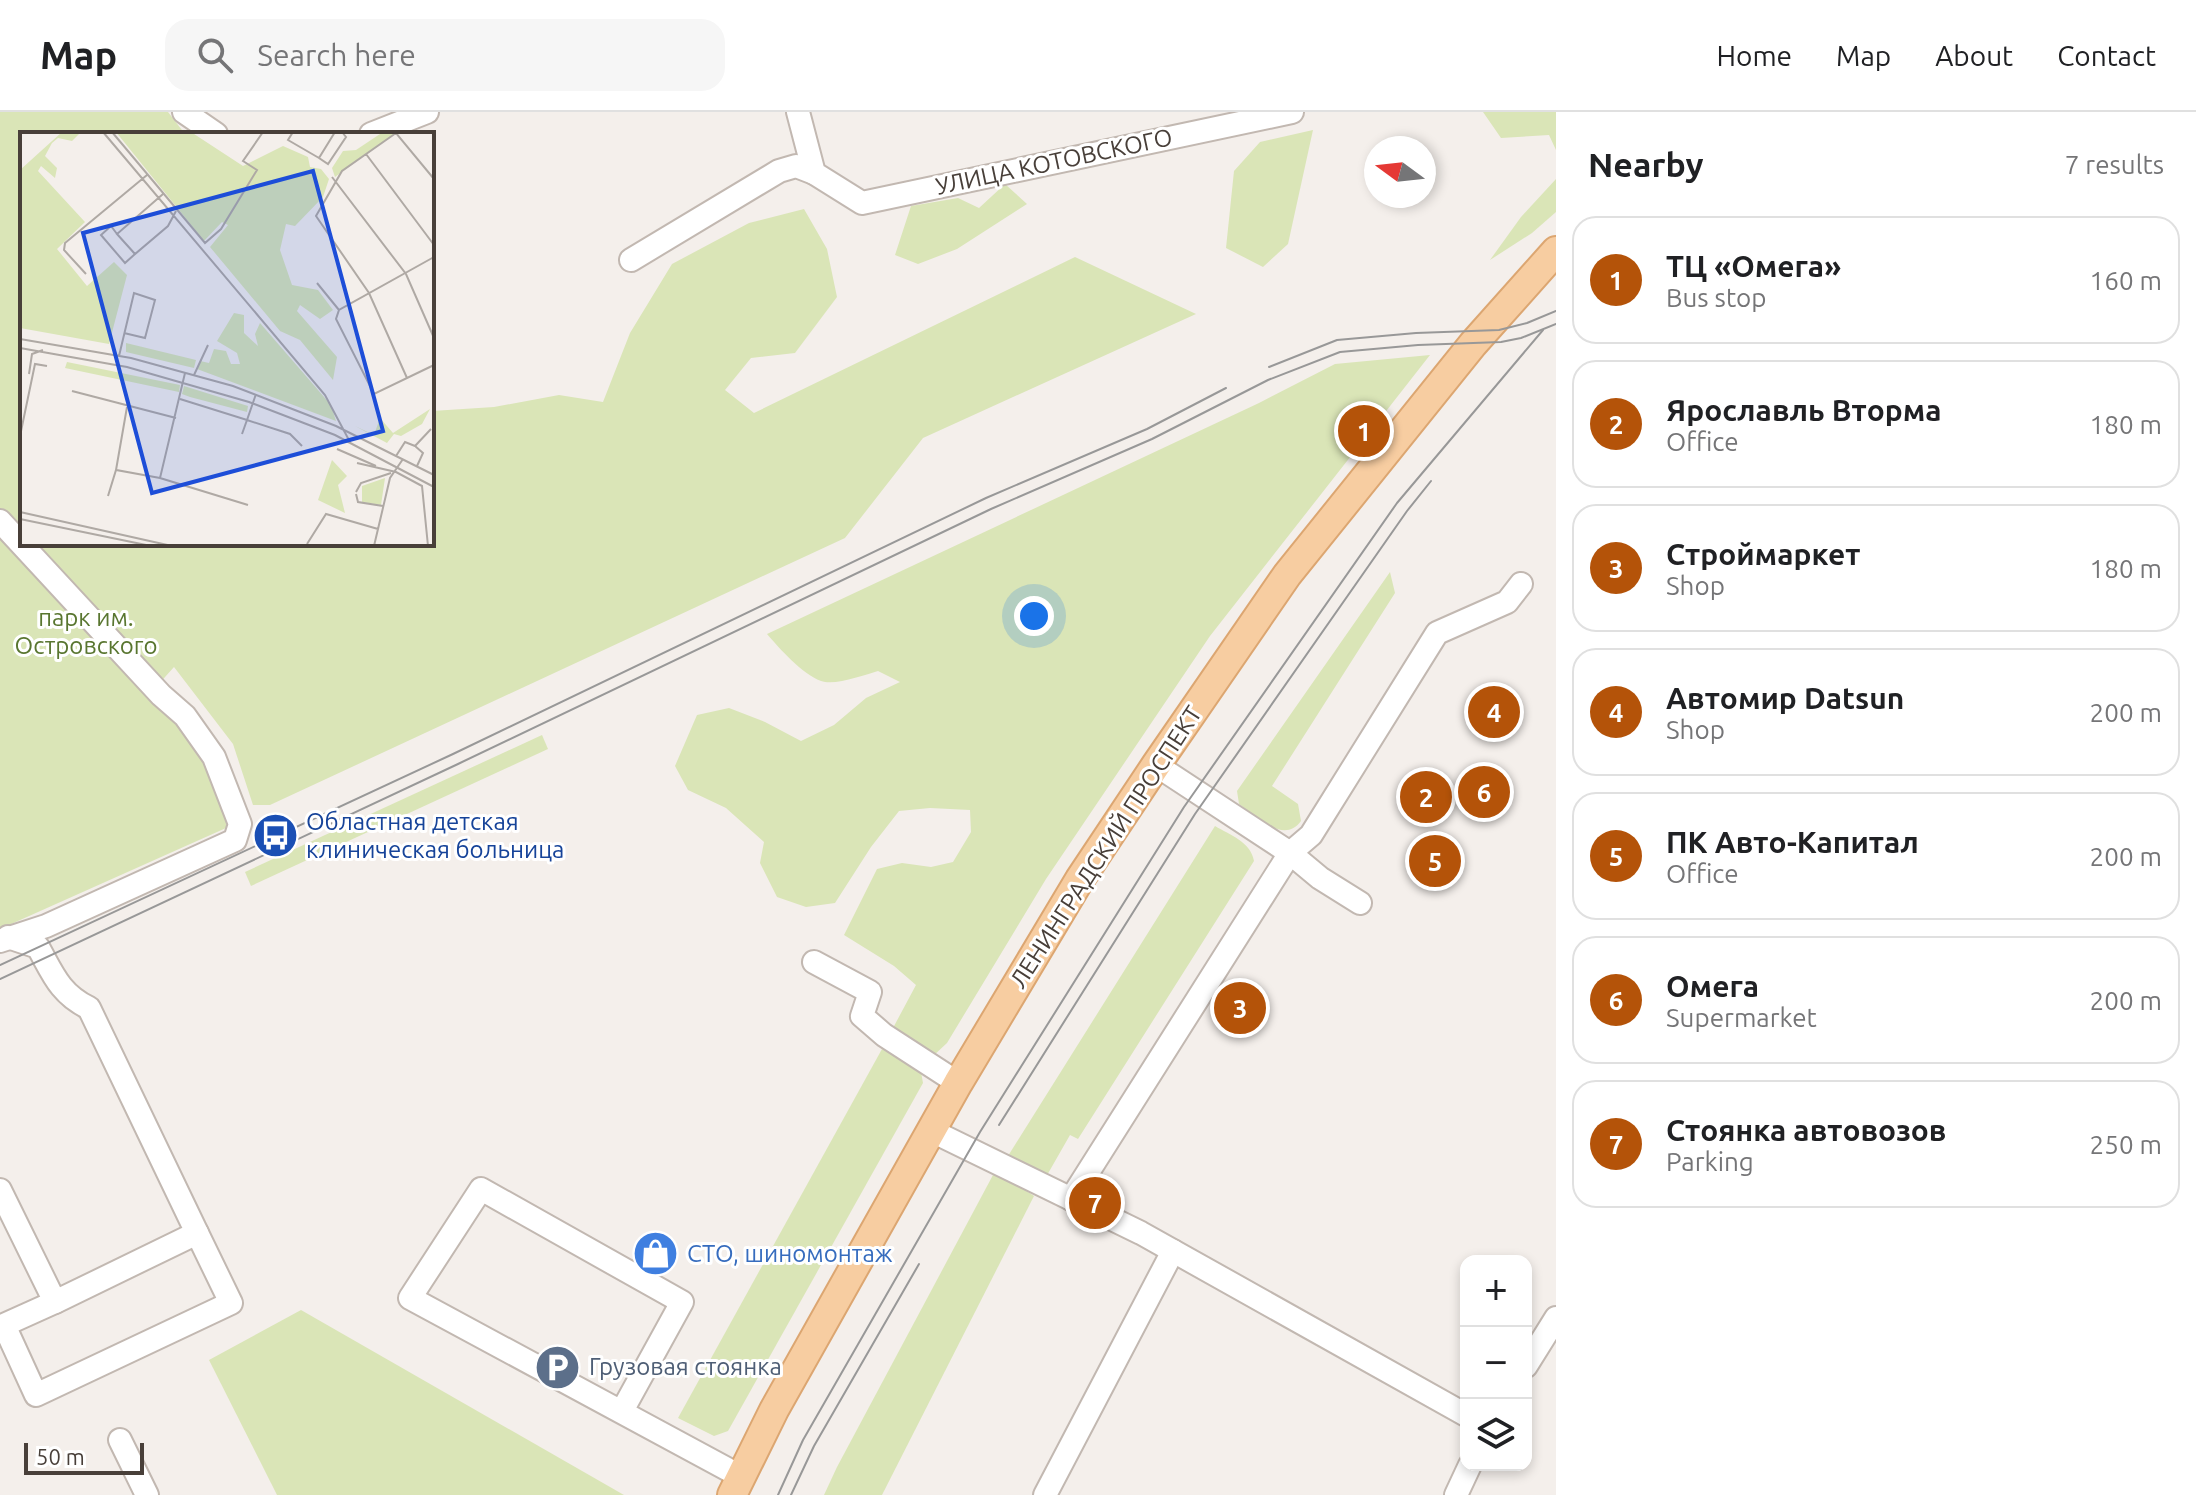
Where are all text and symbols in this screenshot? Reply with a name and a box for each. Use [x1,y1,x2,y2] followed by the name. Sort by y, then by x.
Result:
[165,19,725,91] search box
[193,33,237,77] icon: search
[40,34,117,76] text: Map
[257,38,416,72] text: Search here
[1717,40,1792,71] text: Home
[1836,40,1891,71] text: Map
[1935,40,2013,71] text: About
[2057,40,2156,71] text: Contact
[933,123,1175,200] street label: УЛИЦА КОТОВСКОГО
[20,132,434,546] inset map
[1364,136,1436,208] north arrow
[1588,145,1703,183] text: Nearby
[2065,150,2164,179] text: 7 results
[1666,249,1841,283] text: ТЦ «Омега»
[1609,266,1623,295] text: 1
[2090,266,2162,295] text: 160 m
[1666,283,1766,312] text: Bus stop
[1666,393,1942,427] text: Ярославль Вторма
[1338,401,1390,461] pin: 1
[1609,410,1623,439] text: 2
[2090,410,2162,439] text: 180 m
[1666,427,1739,456] text: Office
[1666,537,1860,571] text: Строймаркет
[1609,554,1623,583] text: 3
[2090,554,2162,583] text: 180 m
[1666,571,1725,600] text: Shop
[1014,596,1054,636] your location
[15,604,157,659] park label: парк им. Островского
[1666,681,1904,715] text: Автомир Datsun
[1468,682,1520,742] pin: 4
[1609,698,1623,727] text: 4
[2090,698,2162,727] text: 200 m
[1003,700,1207,993] street label: ЛЕНИНГРАДСКИЙ ПРОСПЕКТ
[1666,715,1725,744] text: Shop
[1458,762,1510,822] pin: 6
[1400,767,1452,827] pin: 2
[306,808,564,863] place label: Областная детская клиническая больница
[251,812,299,860] bus stop icon: Областная детская клиническая больница
[1666,825,1919,859] text: ПК Авто-Капитал
[1409,831,1461,891] pin: 5
[1609,842,1623,871] text: 5
[2090,842,2162,871] text: 200 m
[1666,859,1739,888] text: Office
[1666,969,1759,1003] text: Омега
[1214,978,1266,1038] pin: 3
[1609,986,1623,1015] text: 6
[2090,986,2162,1015] text: 200 m
[1666,1003,1817,1032] text: Supermarket
[1666,1113,1947,1147] text: Стоянка автовозов
[1609,1130,1623,1159] text: 7
[2090,1130,2162,1159] text: 250 m
[1666,1147,1754,1176] text: Parking
[1069,1173,1121,1233] pin: 7
[632,1230,680,1278] shop icon: СТО, шиномонтаж
[687,1240,893,1267] place label: СТО, шиномонтаж
[1460,1255,1532,1471] map controls
[1460,1255,1532,1327] button: +
[1460,1327,1532,1399] button: −
[534,1343,582,1391] parking icon: Грузовая стоянка
[589,1353,782,1380] place label: Грузовая стоянка
[1460,1399,1532,1471] button: layers
[24,1439,144,1475] scale bar
[36,1444,85,1469] text: 50 m

